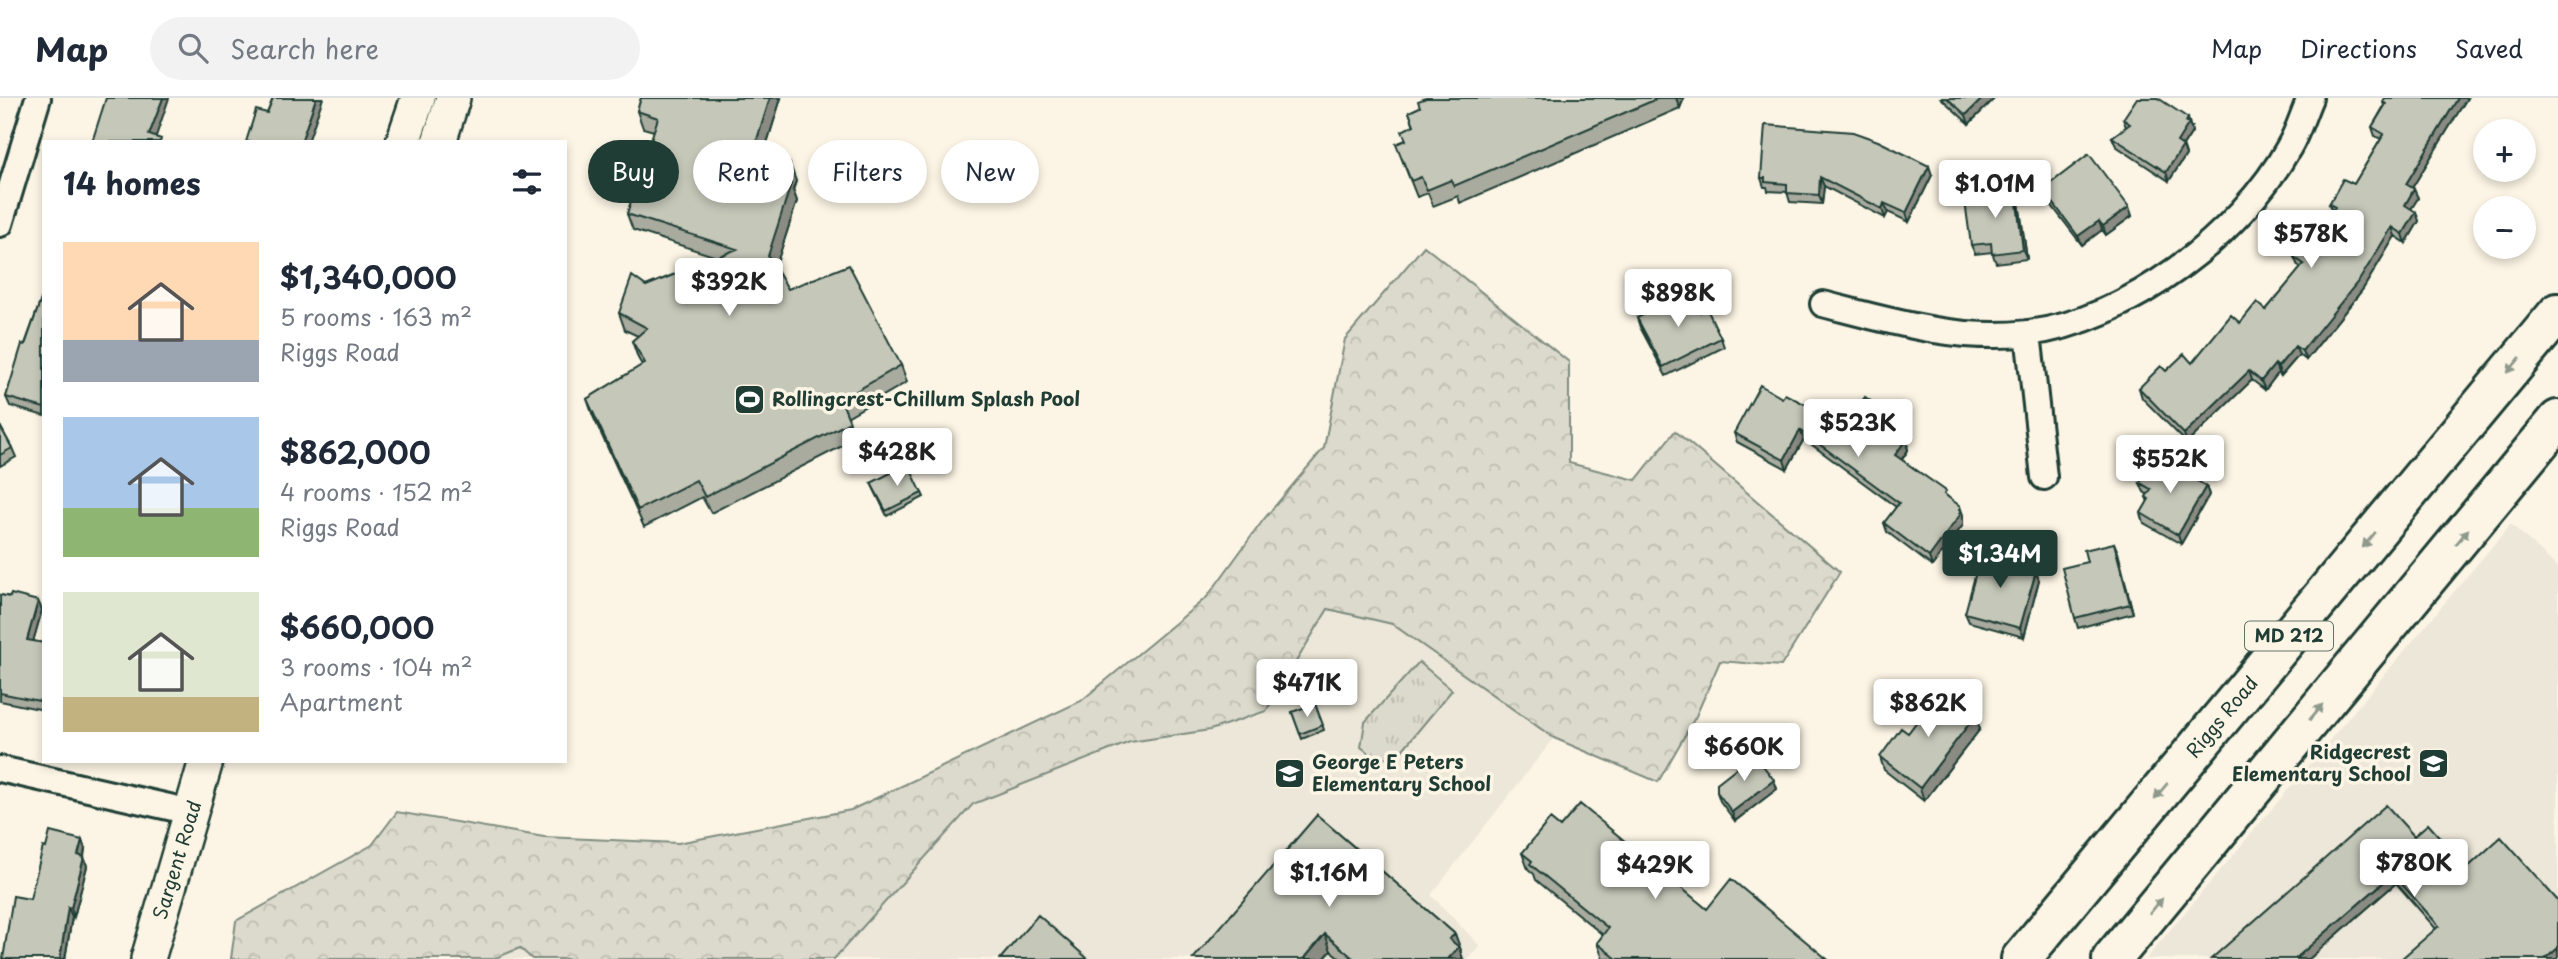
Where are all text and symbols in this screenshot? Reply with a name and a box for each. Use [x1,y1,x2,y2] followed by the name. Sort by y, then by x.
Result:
[150,17,640,80] search box
[35,23,108,73] text: Map
[174,29,212,67] icon: search
[230,29,379,68] text: Search here
[2211,30,2262,66] text: Map
[2300,30,2417,66] text: Directions
[2455,30,2523,66] text: Saved
[2473,119,2536,259] map controls
[2473,119,2536,182] button: +
[588,140,679,203] chip: Buy
[693,140,794,203] chip: Rent
[808,140,927,203] chip: Filters
[941,140,1039,203] chip: New
[63,160,201,205] text: 14 homes
[1938,160,2052,220] pin: $1.01M
[508,163,546,201] icon: filters
[1955,165,2035,200] text: $1.01M
[2473,196,2536,259] button: −
[2262,211,2360,270] pin: $578K
[2274,215,2348,250] text: $578K
[280,254,457,299] text: $1,340,000
[680,258,778,318] pin: $392K
[691,263,767,298] text: $392K
[119,270,203,354] icon: home
[1629,270,1727,329] pin: $898K
[1641,274,1715,309] text: $898K
[280,299,472,334] text: 5 rooms · 163 m²
[280,334,400,369] text: Riggs Road
[2507,357,2522,374] one-way arrow
[732,382,766,416] sports icon: Rollingcrest-Chillum Splash Pool
[772,384,1080,412] place label: Rollingcrest-Chillum Splash Pool
[1809,400,1907,459] pin: $523K
[1820,404,1896,439] text: $523K
[848,428,946,488] pin: $428K
[280,429,430,474] text: $862,000
[858,433,936,468] text: $428K
[2121,436,2219,495] pin: $552K
[2132,440,2208,475] text: $552K
[119,445,203,529] icon: home
[280,474,473,509] text: 4 rooms · 152 m²
[280,509,400,544] text: Riggs Road
[2454,528,2469,546] one-way arrow
[1943,531,2057,590] pin: $1.34M
[2362,532,2377,549] one-way arrow
[1958,535,2042,570] text: $1.34M
[280,604,434,649] text: $660,000
[119,620,203,704] icon: home
[2245,622,2333,650] road number: MD 212
[280,649,473,684] text: 3 rooms · 104 m²
[1258,660,1356,719] pin: $471K
[1272,664,1342,699] text: $471K
[2179,669,2264,763] street label: Riggs Road
[1879,680,1977,739] pin: $862K
[280,684,403,719] text: Apartment
[1889,684,1967,719] text: $862K
[2309,704,2324,722] one-way arrow
[1695,724,1793,783] pin: $660K
[1704,728,1784,763] text: $660K
[2232,737,2411,787] place label: Ridgecrest Elementary School
[2417,746,2451,780] school or university icon: Ridgecrest Elementary School
[1312,747,1491,797] place label: George E Peters Elementary School
[1272,756,1306,790] school or university icon: George E Peters Elementary School
[2153,781,2168,799] one-way arrow
[145,797,207,923] street label: Sargent Road
[2365,840,2463,899] pin: $780K
[1606,842,1704,901] pin: $429K
[2376,844,2452,879] text: $780K
[1617,846,1693,881] text: $429K
[1272,850,1386,909] pin: $1.16M
[1290,854,1368,889] text: $1.16M
[2148,898,2163,915] one-way arrow

